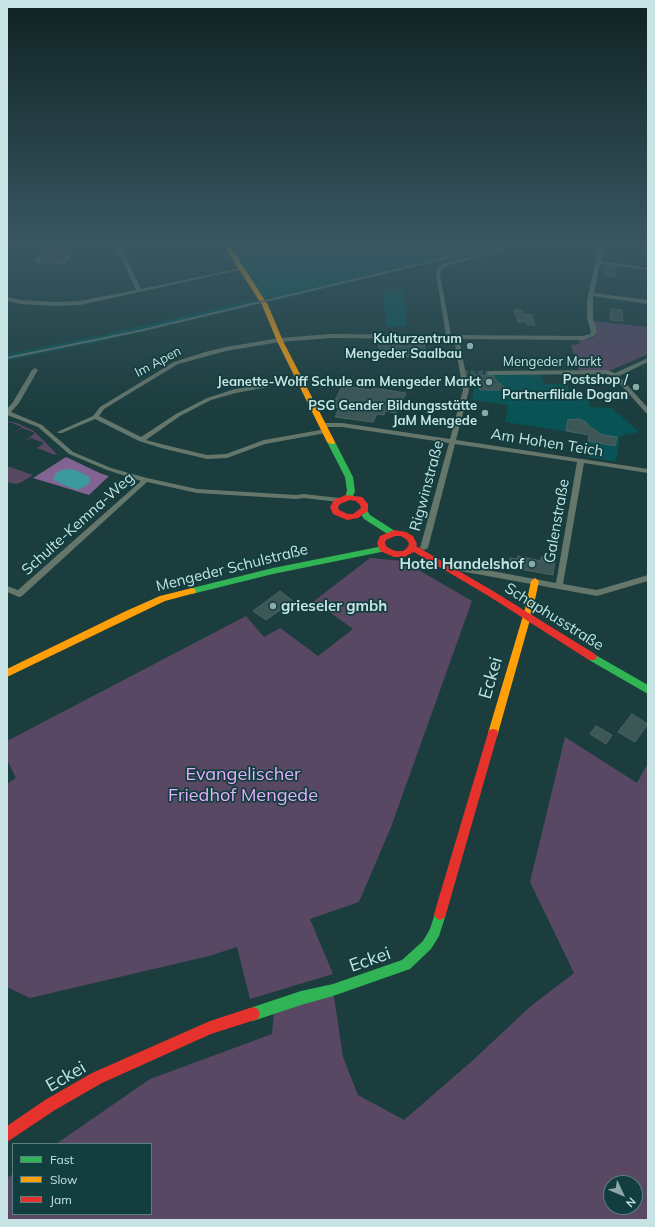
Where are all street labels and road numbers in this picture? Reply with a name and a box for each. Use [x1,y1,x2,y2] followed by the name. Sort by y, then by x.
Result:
[132,343,184,381] street label: Im Apen
[503,354,601,370] street label: Mengeder Markt
[489,425,605,461] street label: Am Hohen Teich
[406,439,448,533] street label: Rigwinstraße
[18,469,138,579] street label: Schulte-Kemna-Weg
[541,478,573,564] street label: Galenstraße
[154,540,310,596] street label: Mengeder Schulstraße
[501,579,607,655] street label: Schaphusstraße
[475,655,507,701] street label: Eckei
[346,943,394,977] street label: Eckei
[42,1057,90,1097] street label: Eckei

